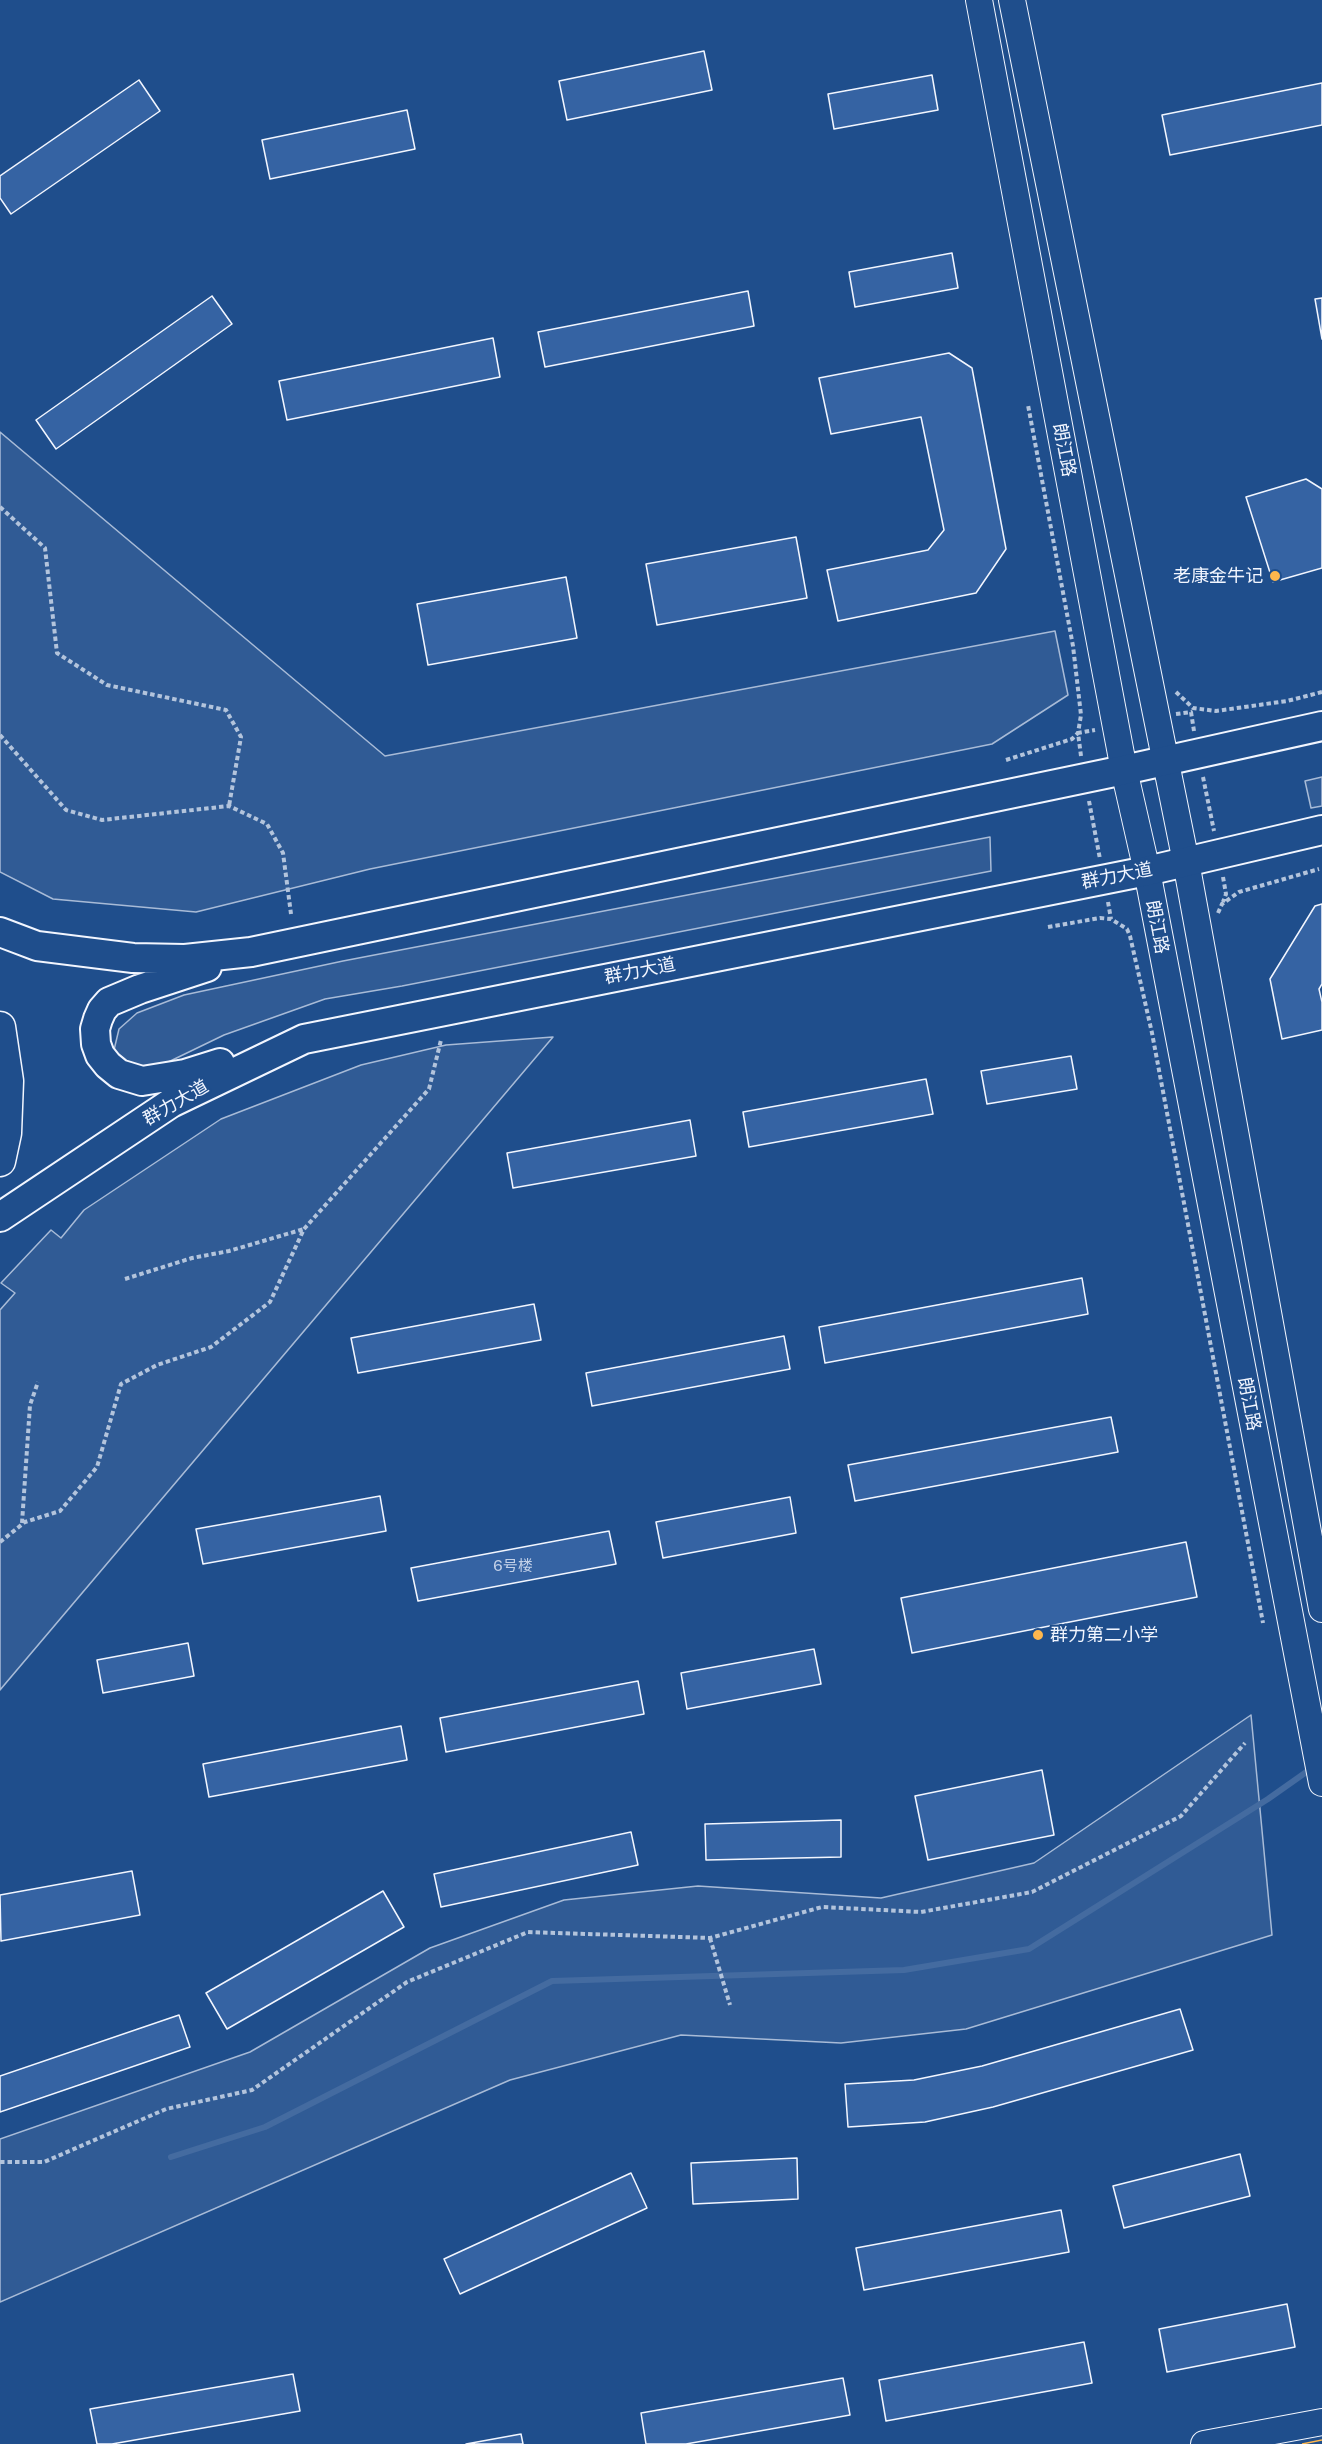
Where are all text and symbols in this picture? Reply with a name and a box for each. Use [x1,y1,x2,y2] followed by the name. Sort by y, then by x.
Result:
[1048,421,1080,479] street label: 朗江路
[1173,565,1263,587] place label: 老康金牛记
[1268,569,1282,583] marker: 老康金牛记
[1080,859,1154,893] street label: 群力大道
[1141,898,1173,956] street label: 朗江路
[603,954,677,988] street label: 群力大道
[139,1076,213,1130] street label: 群力大道
[1233,1375,1265,1433] street label: 朗江路
[493,1557,533,1575] house number: 6号楼
[1050,1624,1158,1646] place label: 群力第二小学
[1031,1628,1045,1642] marker: 群力第二小学

